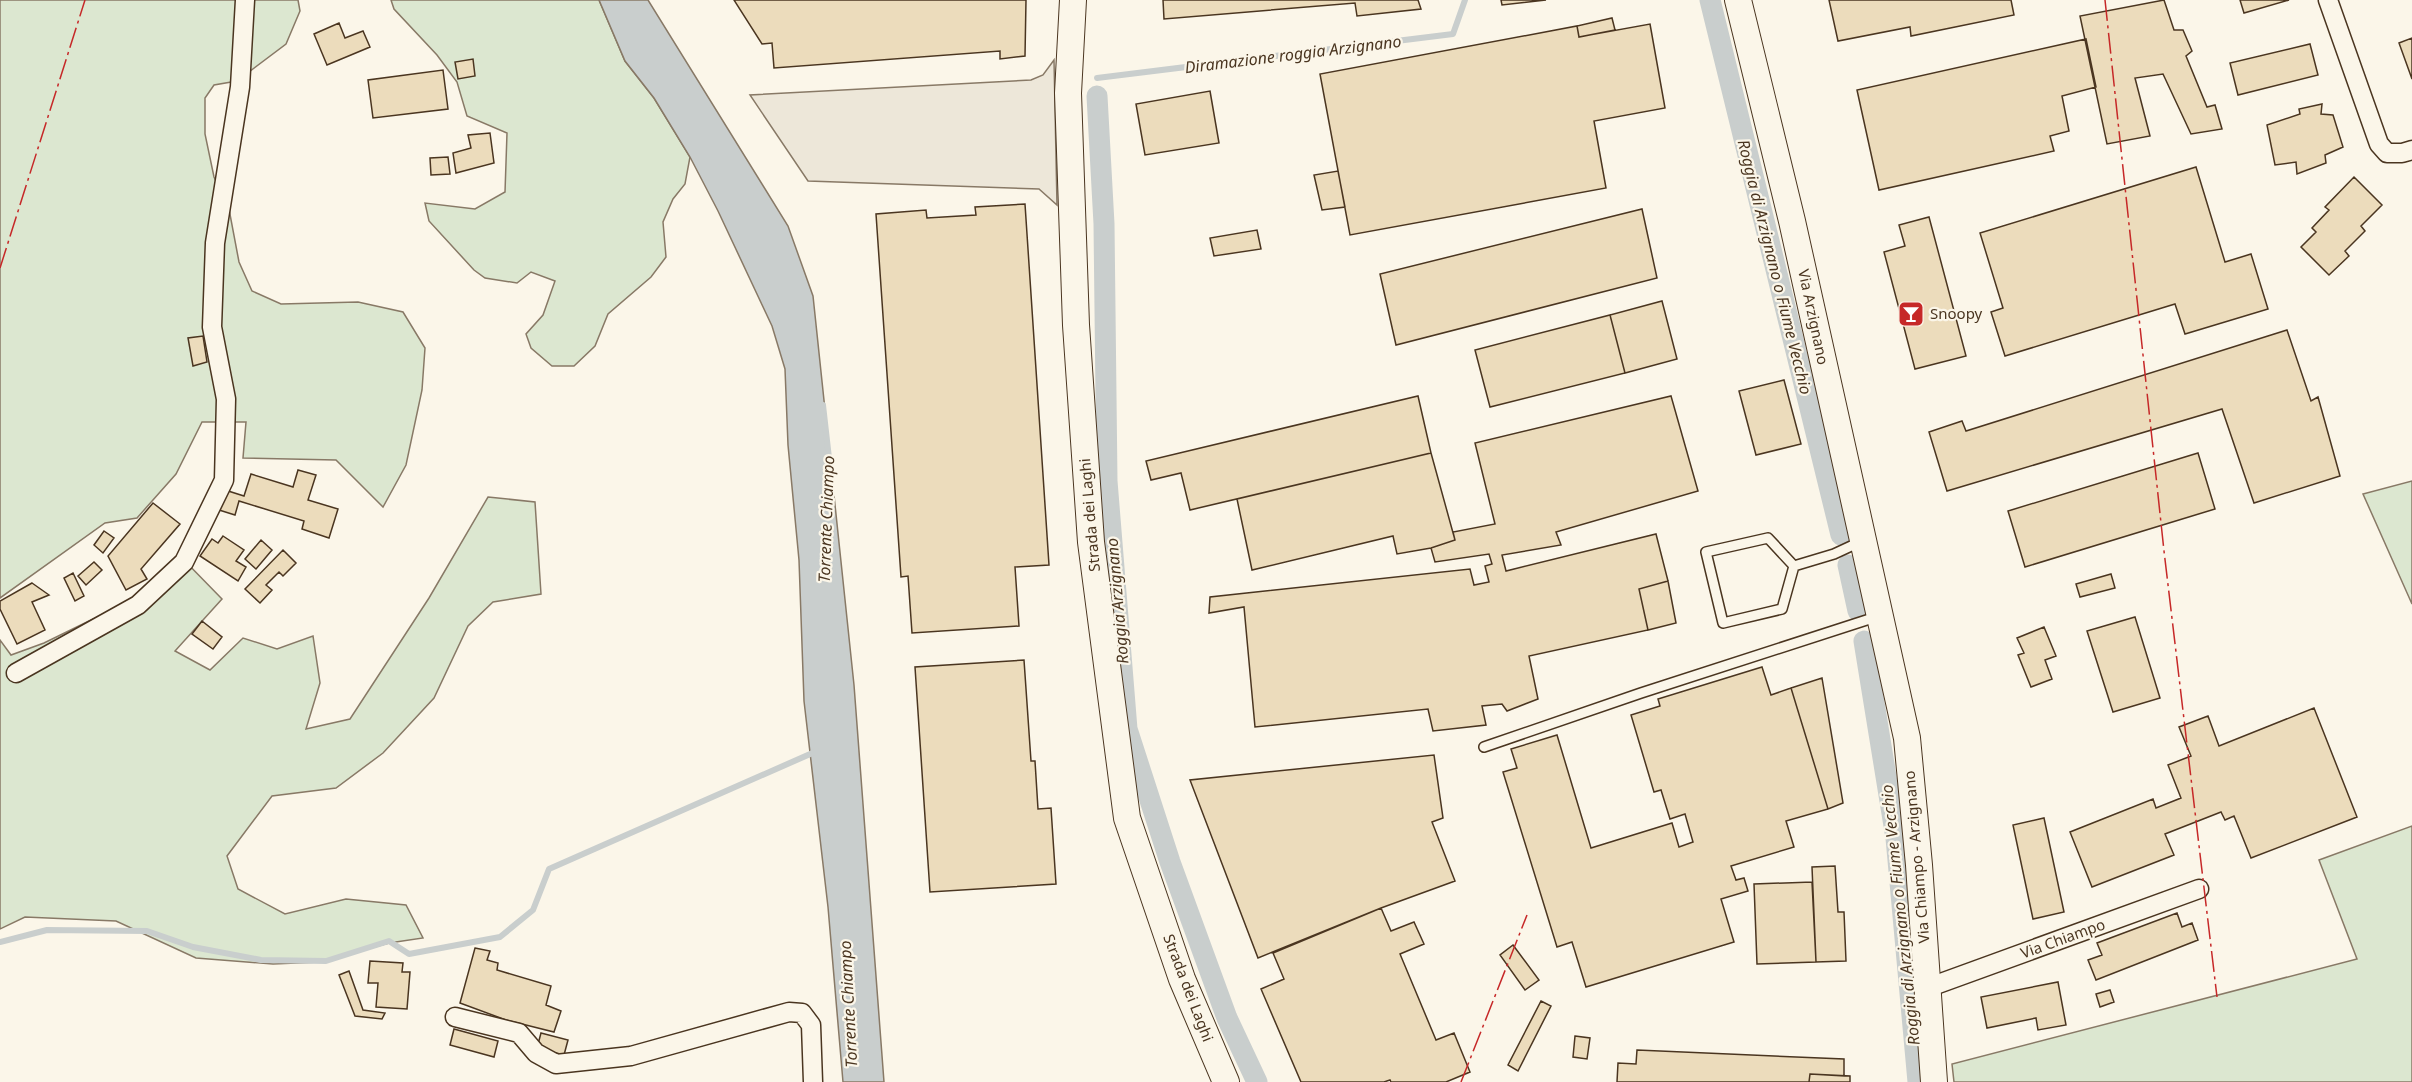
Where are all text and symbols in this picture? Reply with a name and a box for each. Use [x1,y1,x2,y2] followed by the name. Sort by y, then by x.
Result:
[1183,30,1403,78] water label: Diramazione roggia Arzignano
[1733,137,1817,397] water label: Roggia di Arzignano o Fiume Vecchio
[1794,267,1834,366] street label: Via Arzignano
[1896,299,1926,329] bar icon: Snoopy
[1930,303,1983,323] place label: Snoopy
[813,455,839,583] water label: Torrente Chiampo
[1074,458,1104,573] street label: Strada dei Laghi
[1101,537,1133,665] water label: Roggia Arzignano
[1898,770,1934,944] street label: Via Chiampo - Arzignano
[1875,784,1925,1046] water label: Roggia di Arzignano o Fiume Vecchio
[2018,914,2108,963] street label: Via Chiampo
[1159,931,1219,1044] street label: Strada dei Laghi
[834,940,862,1068] water label: Torrente Chiampo

